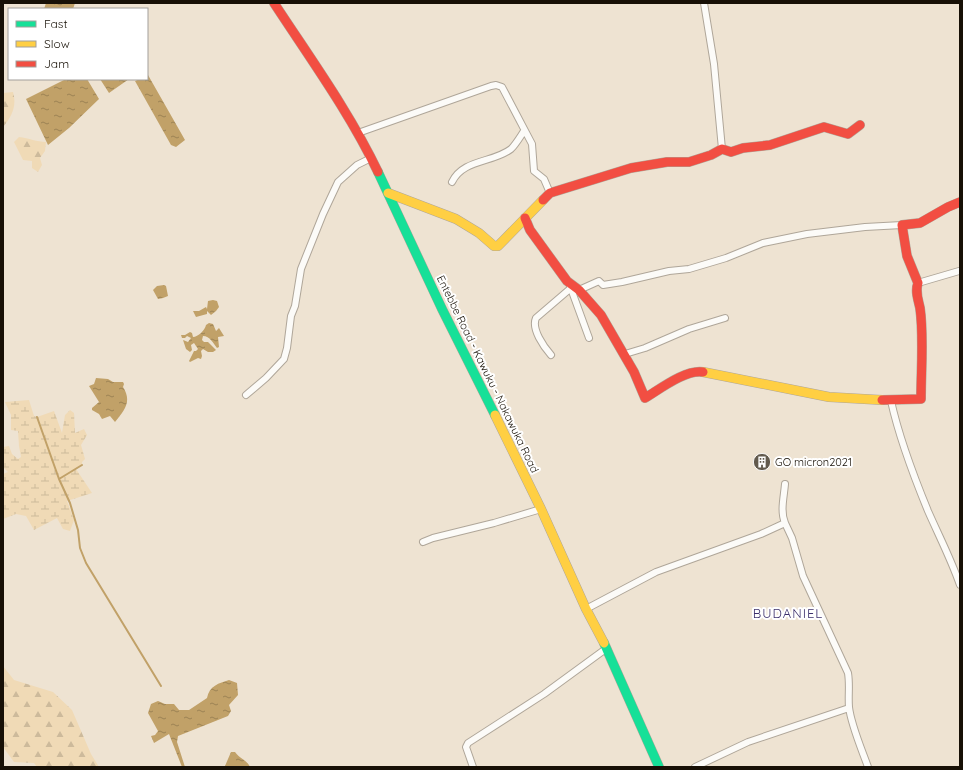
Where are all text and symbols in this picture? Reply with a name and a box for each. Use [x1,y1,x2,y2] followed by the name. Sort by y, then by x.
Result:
[8,8,148,80] legend
[44,16,68,31] text: Fast
[44,36,70,51] text: Slow
[44,56,69,71] text: Jam
[434,273,542,475] street label: Entebbe Road - Kawuku - Nakawuka Road
[752,452,772,472] building icon: GO micron2021
[775,455,852,469] place label: GO micron2021
[753,605,823,621] district label: BUDANIEL

